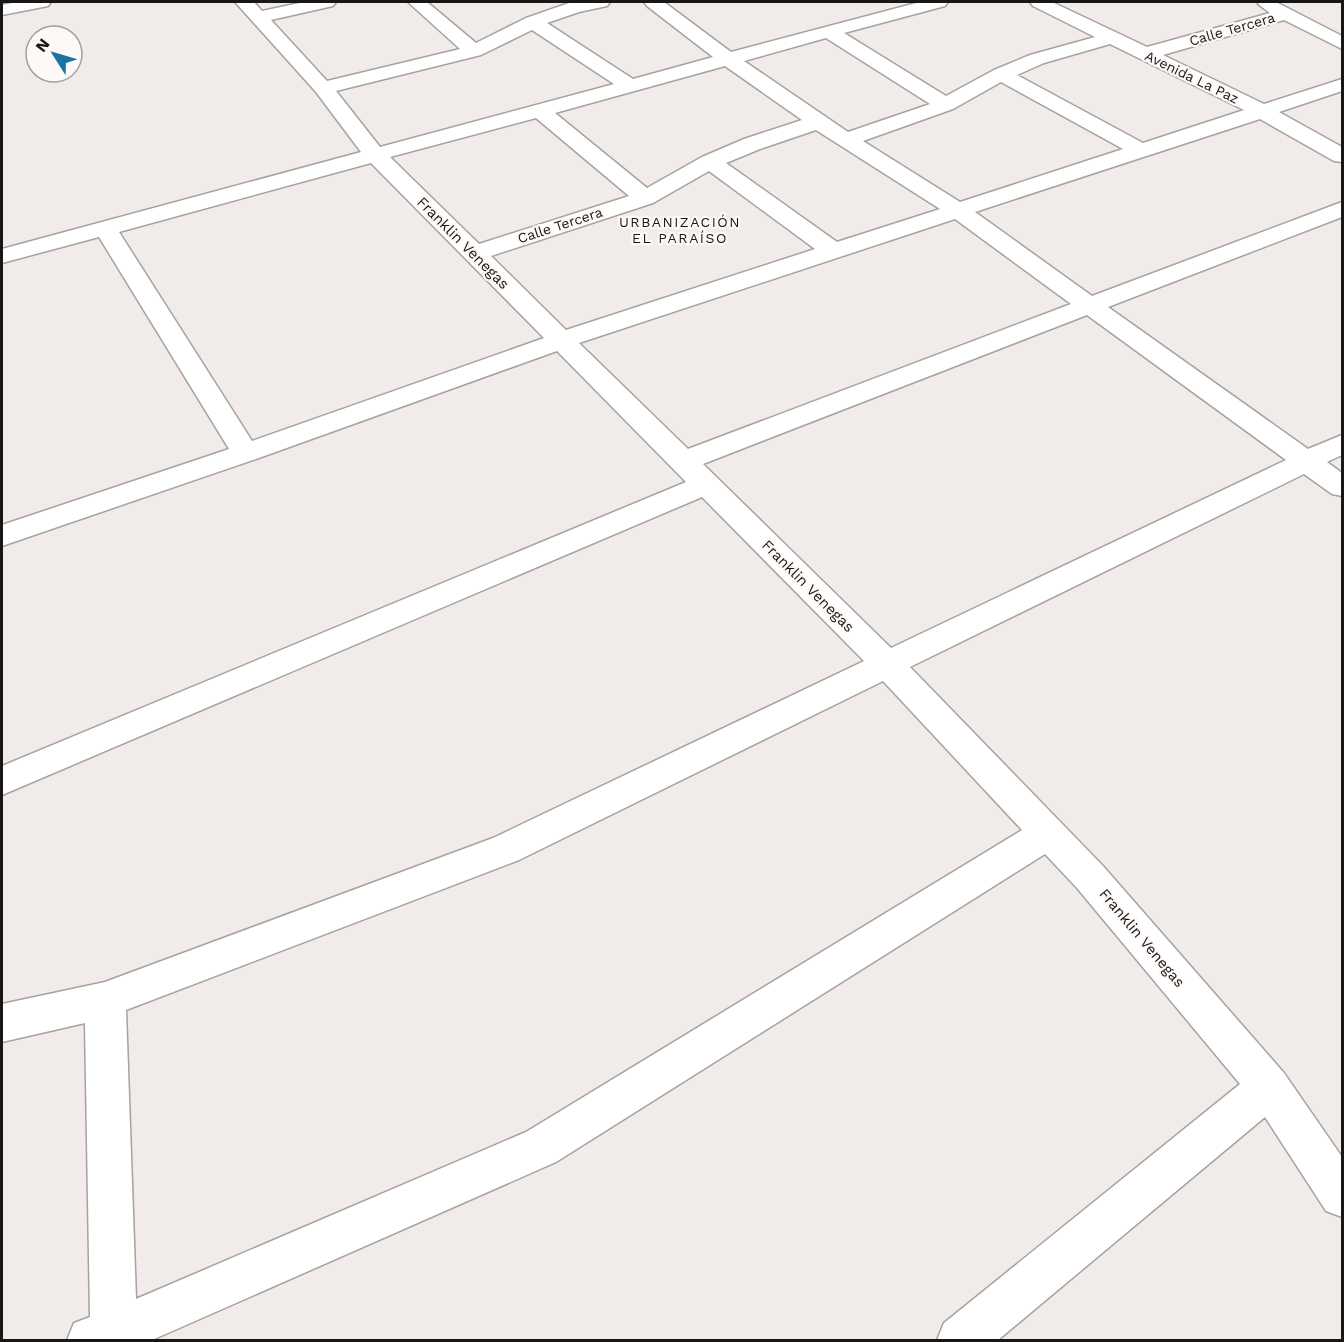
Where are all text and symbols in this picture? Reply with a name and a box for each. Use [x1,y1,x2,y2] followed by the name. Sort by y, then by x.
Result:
[1187,9,1277,49] street label: Calle Tercera
[24,24,84,84] north arrow
[31,35,54,56] text: N
[1142,47,1242,107] street label: Avenida La Paz
[413,193,513,293] street label: Franklin Venegas
[515,204,605,246] street label: Calle Tercera
[619,214,741,246] district label: URBANIZACIÓN EL PARAÍSO
[758,536,858,636] street label: Franklin Venegas
[1096,885,1189,991] street label: Franklin Venegas

